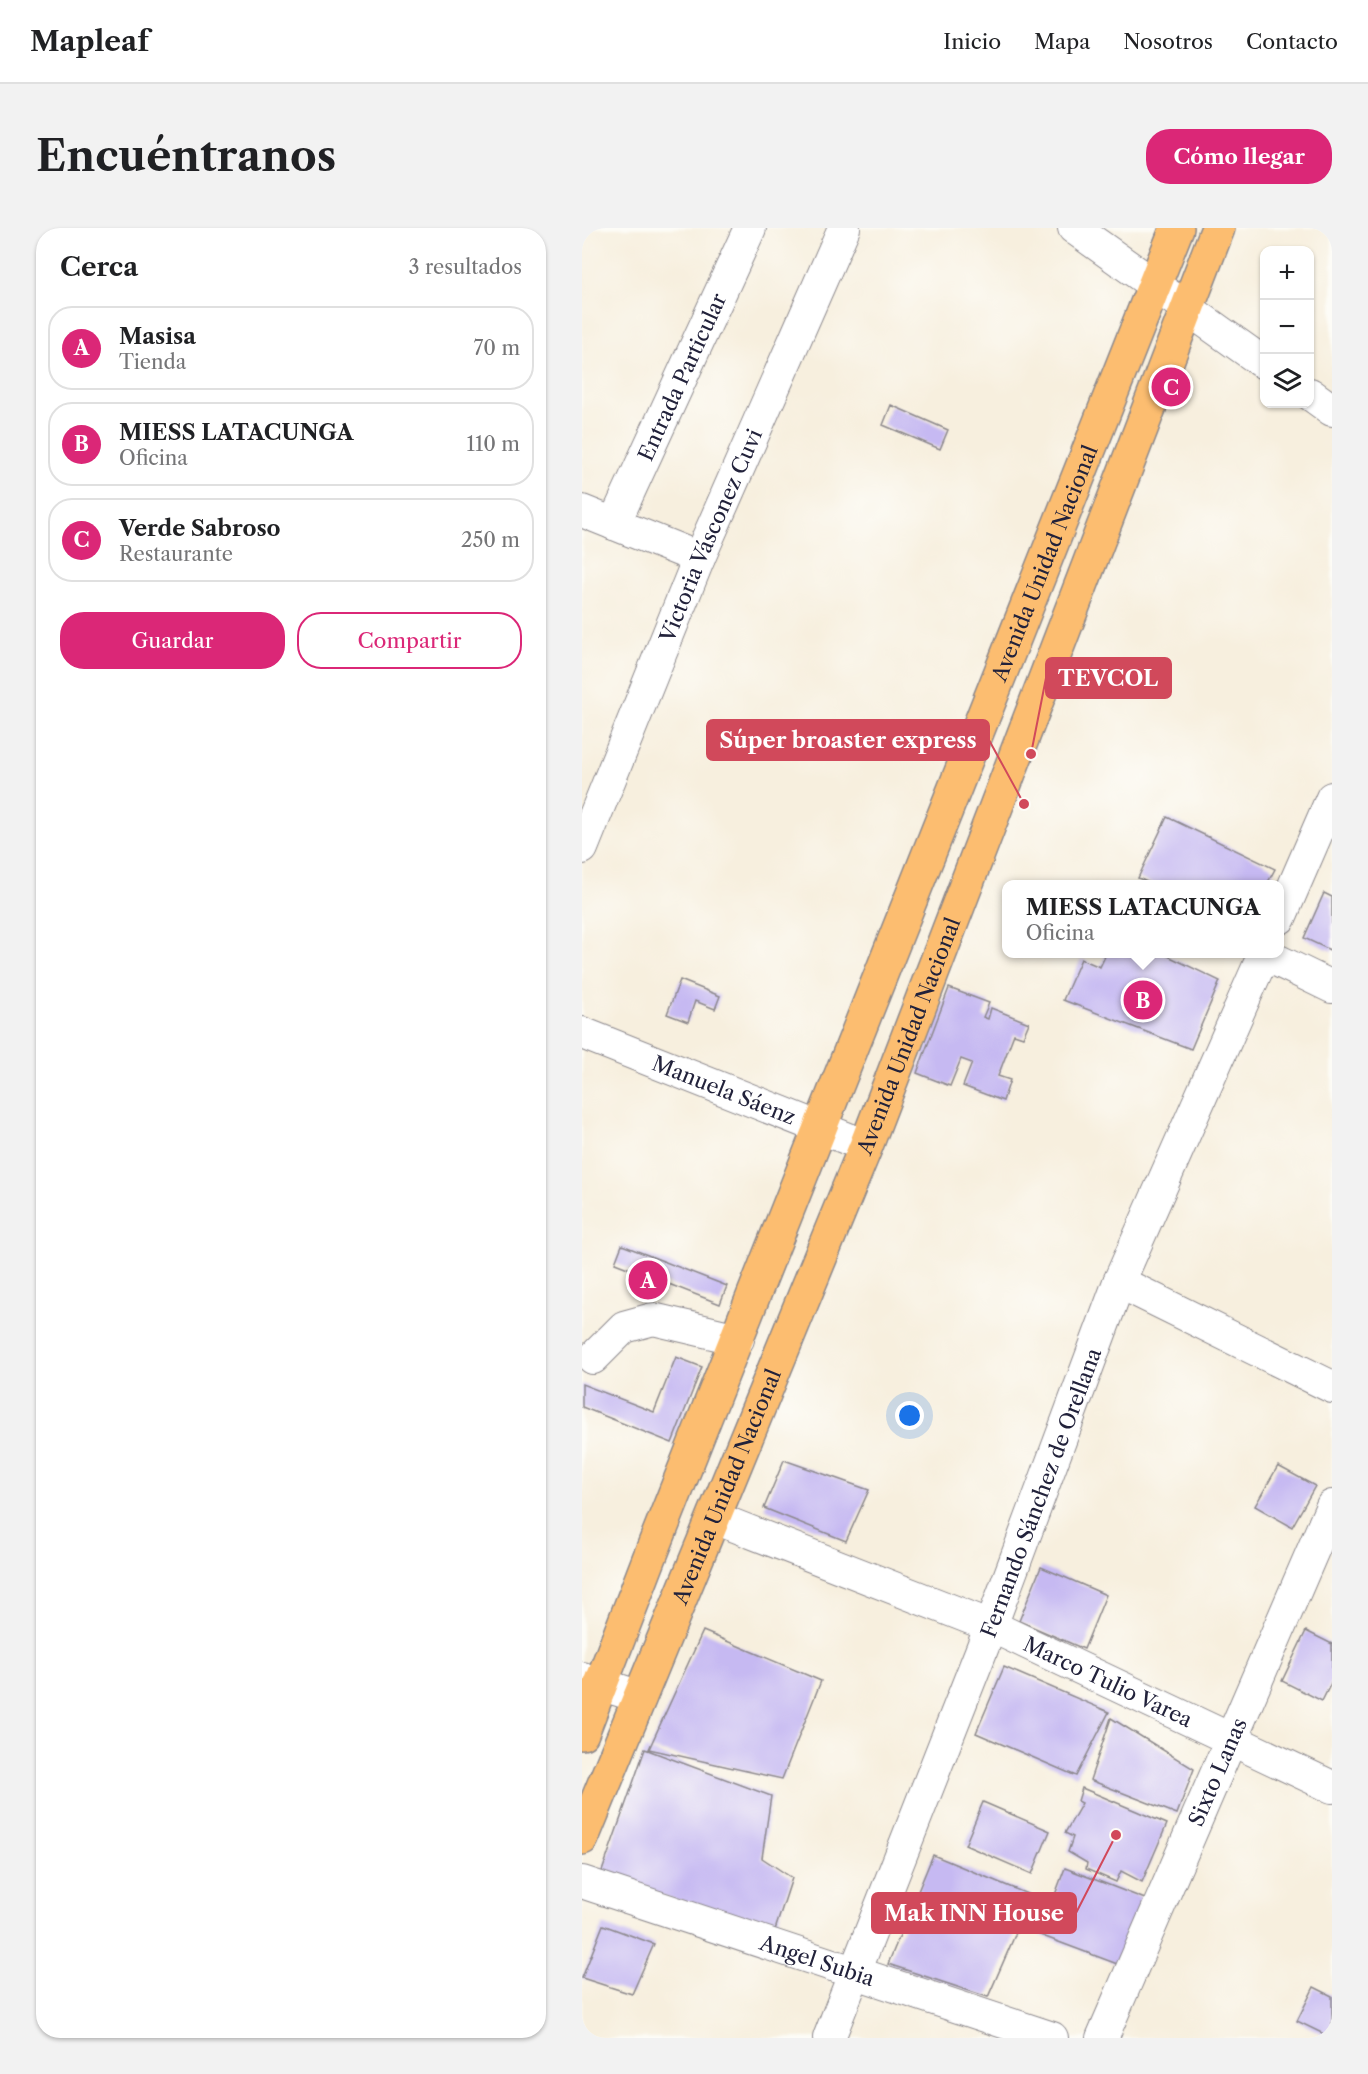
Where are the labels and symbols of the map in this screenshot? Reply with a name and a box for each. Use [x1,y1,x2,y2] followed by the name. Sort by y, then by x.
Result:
[632,289,731,465] street label: Entrada Particular
[1152,364,1190,410] pin: C
[654,425,767,646] street label: Victoria Vásconez Cuvi
[986,441,1102,686] street label: Avenida Unidad Nacional
[1046,658,1171,698] callout: TEVCOL
[1058,665,1159,692] text: TEVCOL
[707,720,989,760] callout: Súper broaster express
[719,727,977,754] text: Súper broaster express
[851,914,965,1159] street label: Avenida Unidad Nacional
[1124,978,1162,1022] pin: B
[649,1050,799,1129] street label: Manuela Sáenz
[628,1258,668,1302] pin: A
[975,1344,1106,1641] street label: Fernando Sánchez de Orellana
[667,1365,786,1609] street label: Avenida Unidad Nacional
[895,1401,924,1430] your location
[1020,1631,1197,1732] street label: Marco Tulio Varea
[1183,1714,1251,1830] street label: Sixto Lanas
[872,1893,1076,1933] callout: Mak INN House
[884,1900,1064,1927] text: Mak INN House
[756,1929,879,1991] street label: Angel Subia

